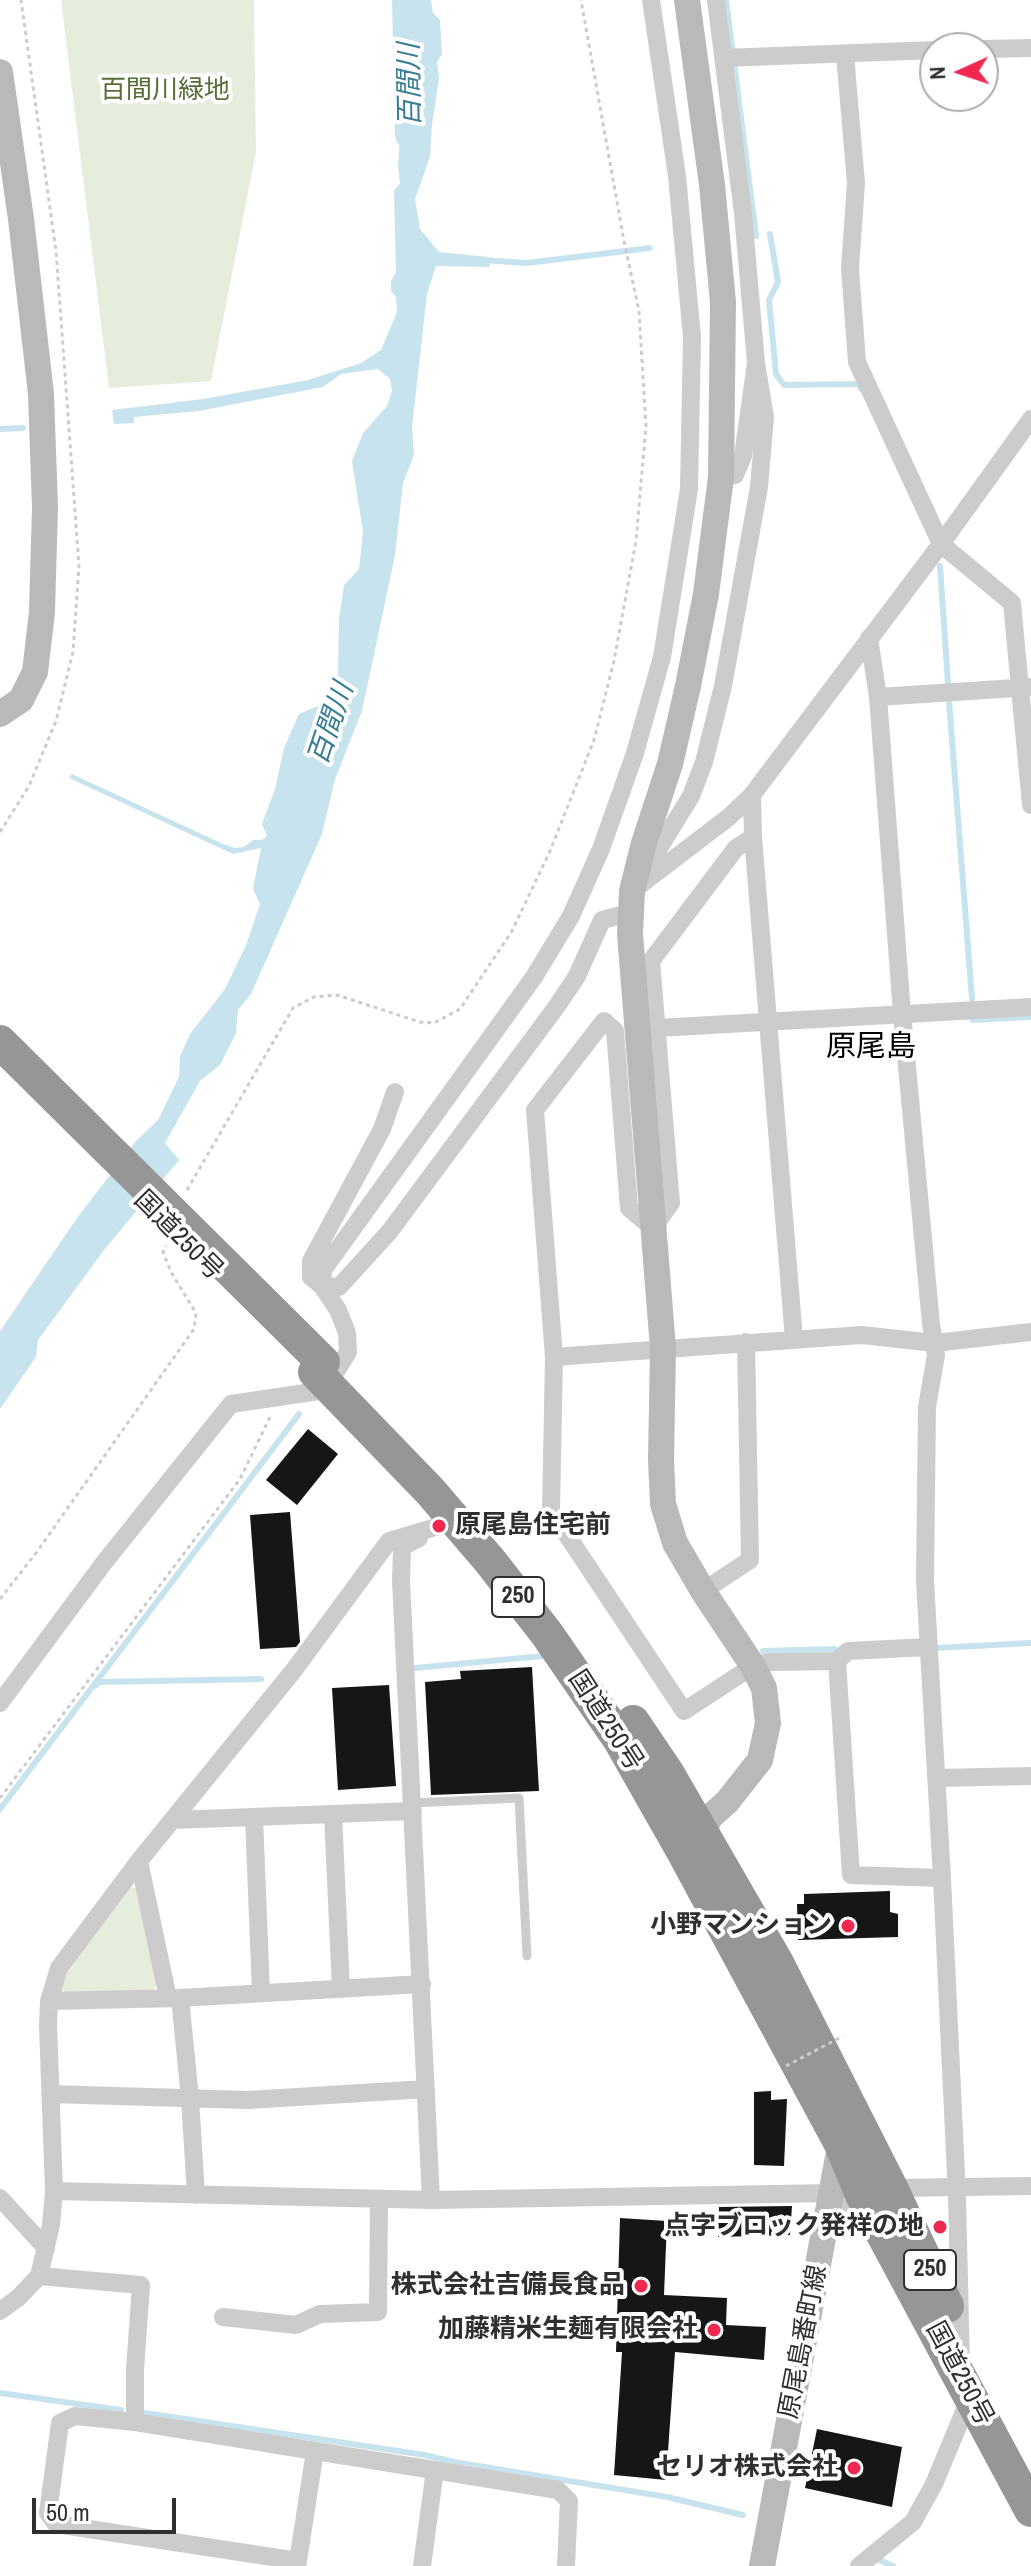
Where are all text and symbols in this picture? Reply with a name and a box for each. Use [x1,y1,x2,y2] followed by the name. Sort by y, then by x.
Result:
[919,32,999,112] north arrow
[393,43,429,127] water label: 百間川
[922,66,952,80] text: N
[100,75,230,107] park label: 百間川緑地
[302,679,362,769] water label: 百間川
[826,1030,916,1066] district label: 原尾島
[127,1185,229,1287] street label: 国道250号
[455,1510,611,1542] place label: 原尾島住宅前
[430,1517,448,1535] marker: 原尾島住宅前
[492,1577,544,1617] road number: 250
[561,1665,649,1777] street label: 国道250号
[650,1910,832,1942] place label: 小野マンション
[839,1917,857,1935] marker: 小野マンション
[664,2211,924,2243] place label: 点字ブロック発祥の地
[931,2218,949,2236] marker: 点字ブロック発祥の地
[904,2250,956,2290] road number: 250
[774,2262,834,2422] street label: 原尾島番町線
[391,2270,625,2302] place label: 株式会社吉備長食品
[632,2277,650,2295] marker: 株式会社吉備長食品
[438,2314,698,2346] place label: 加藤精米生麺有限会社
[919,2317,999,2431] street label: 国道250号
[705,2321,723,2339] marker: 加藤精米生麺有限会社
[656,2452,838,2484] place label: セリオ株式会社
[845,2459,863,2477] marker: セリオ株式会社
[36,2482,180,2532] scale bar
[46,2496,90,2528] text: 50 m

